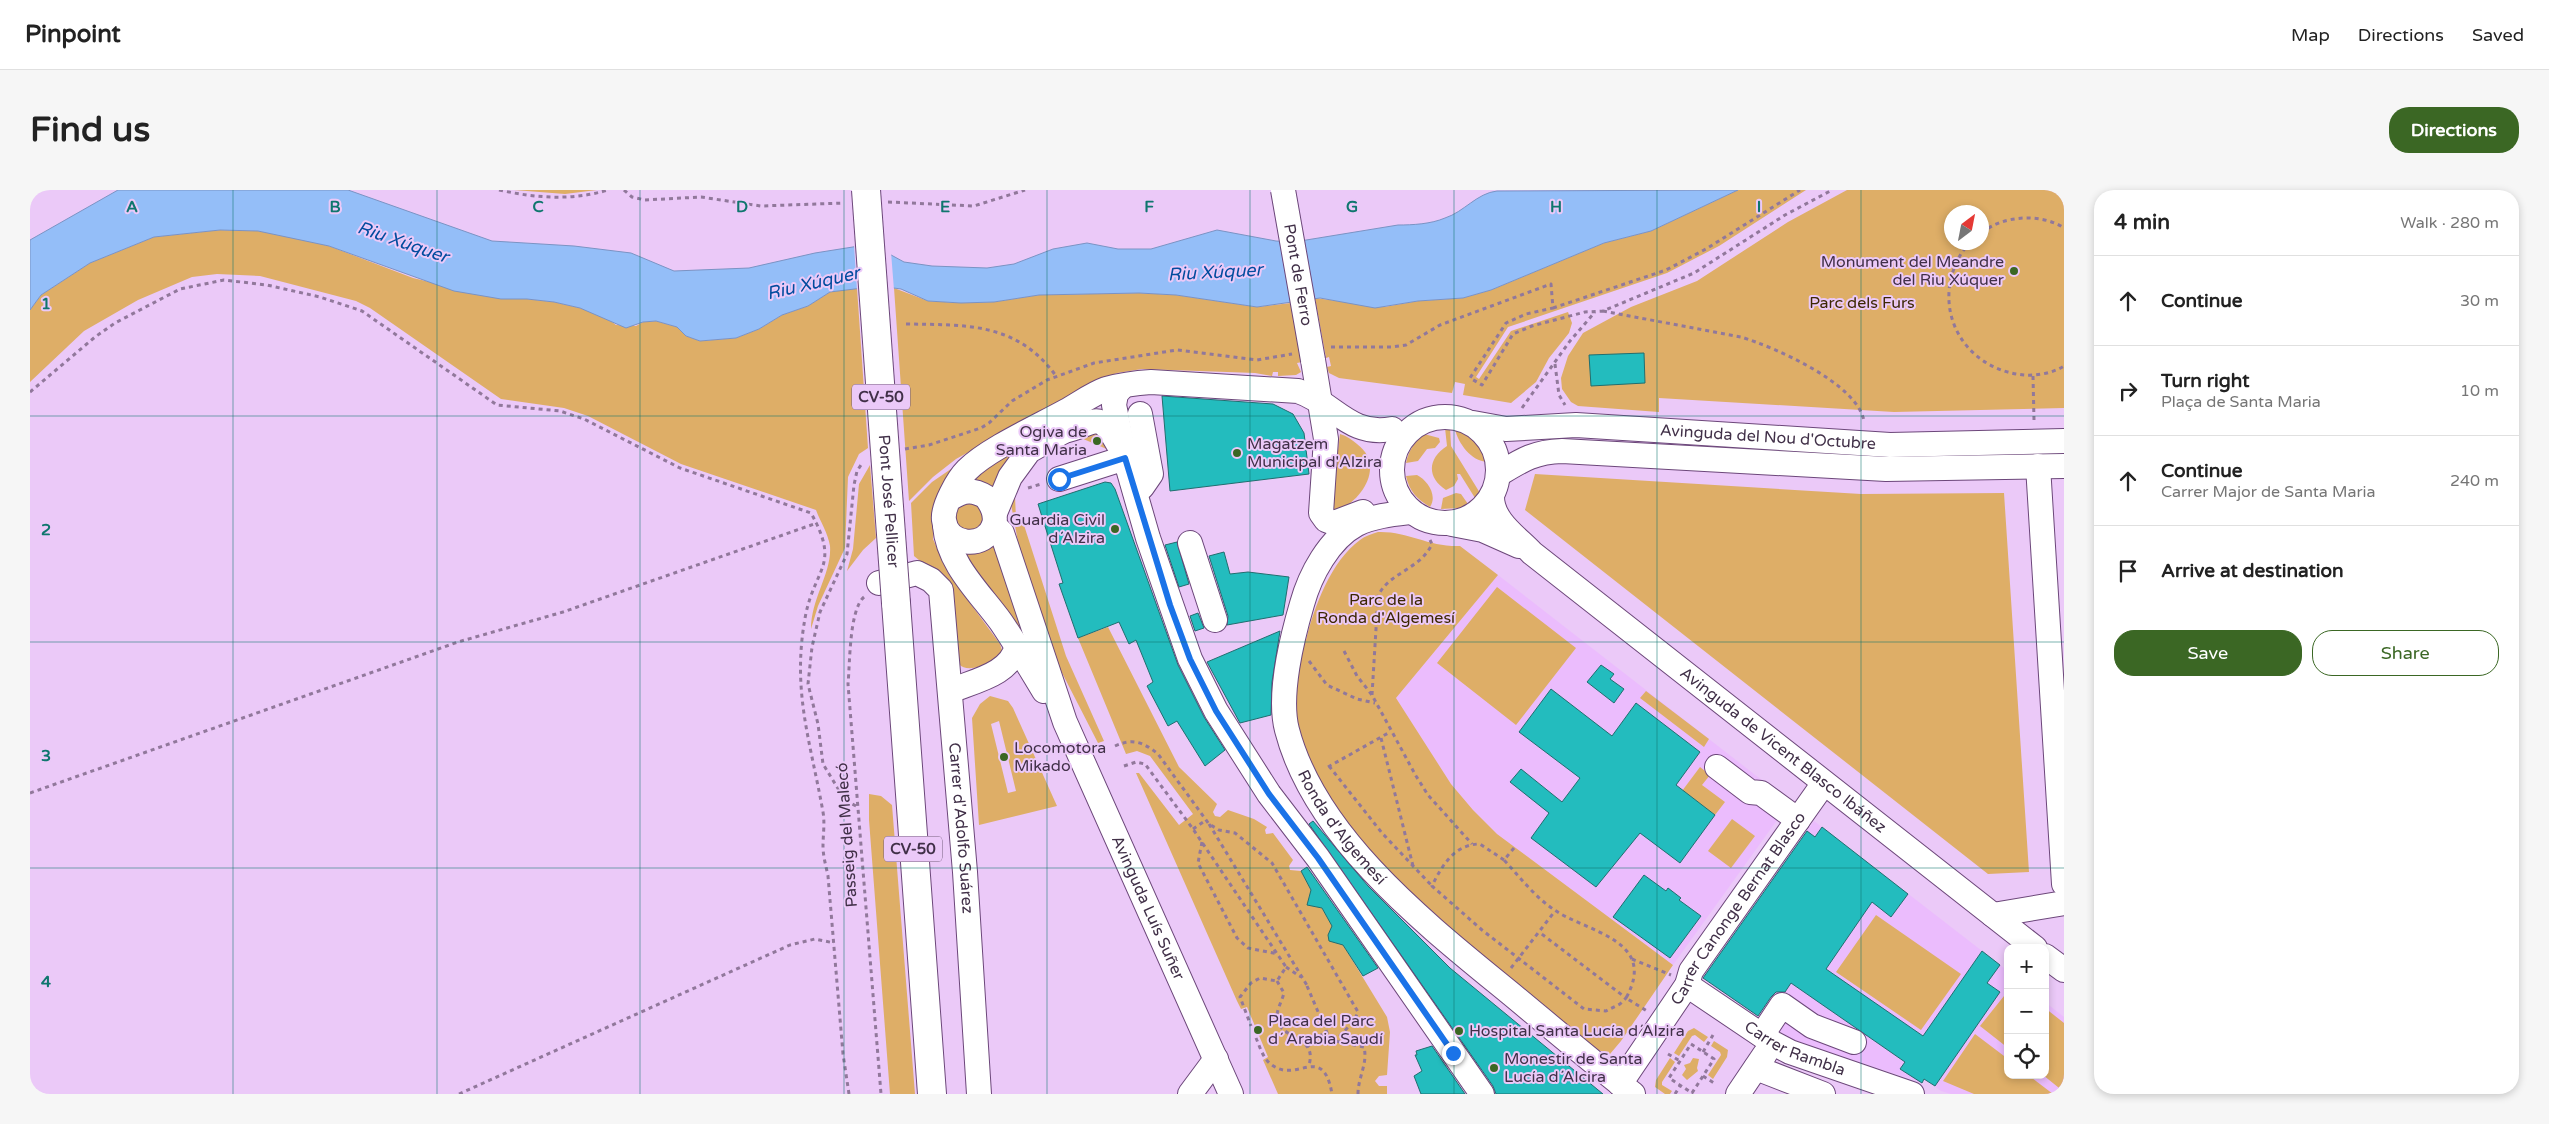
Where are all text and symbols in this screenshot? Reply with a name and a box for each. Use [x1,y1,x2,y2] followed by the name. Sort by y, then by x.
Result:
[25,20,121,49] text: Pinpoint
[2291,24,2330,46] text: Map
[2358,24,2444,46] text: Directions
[2472,24,2524,46] text: Saved
[2389,107,2519,153] button: Directions
[30,109,150,151] text: Find us
[126,197,138,217] text: A
[329,197,341,217] text: B
[532,197,544,217] text: C
[736,197,748,217] text: D
[940,197,950,217] text: E
[1144,197,1154,217] text: F
[1346,197,1358,217] text: G
[1550,197,1562,217] text: H
[1757,197,1761,217] text: I
[1944,205,1989,250] north arrow
[2114,210,2170,235] text: 4 min
[2400,213,2499,233] text: Walk · 280 m
[355,216,453,269] water label: Riu Xúquer
[1279,222,1317,327] street label: Pont de Ferro
[1821,252,2005,290] place label: Monument del Meandre del Riu Xúquer
[1167,258,1265,285] water label: Riu Xúquer
[764,261,864,304] water label: Riu Xúquer
[2008,265,2020,277] marker: Monument del Meandre del Riu Xúquer
[2114,287,2142,315] icon: ahead
[2161,290,2243,312] text: Continue
[2460,291,2499,311] text: 30 m
[1809,293,1915,313] park label: Parc dels Furs
[41,294,51,314] text: 1
[2161,370,2249,392] text: Turn right
[2114,377,2142,405] icon: right
[2460,381,2499,401] text: 10 m
[852,384,910,410] road number: CV-50
[2161,392,2321,412] text: Plaça de Santa Maria
[1659,420,1876,454] street label: Avinguda del Nou d'Octubre
[996,422,1087,460] place label: Ogiva de Santa Maria
[874,434,903,569] street label: Pont José Pellicer
[1247,434,1382,472] place label: Magatzem Municipal d'Alzira
[1091,435,1103,447] marker: Ogiva de Santa Maria
[1231,447,1243,459] marker: Magatzem Municipal d'Alzira
[2161,460,2243,482] text: Continue
[2114,467,2142,495] icon: ahead
[1048,468,1071,491] route start
[2450,471,2499,491] text: 240 m
[2161,482,2376,502] text: Carrer Major de Santa Maria
[1009,510,1105,548] place label: Guardia Civil d´Alzira
[41,520,51,540] text: 2
[1109,523,1121,535] marker: Guardia Civil d´Alzira
[2114,557,2142,585] icon: arrive
[2161,560,2344,582] text: Arrive at destination
[1317,590,1455,628] park label: Parc de la Ronda d'Algemesí
[2114,630,2302,676] button: Save
[2312,630,2499,676] button: Share
[1676,663,1890,837] street label: Avinguda de Vicent Blasco Ibáñez
[1014,738,1106,776] place label: Locomotora Mikado
[944,742,978,914] street label: Carrer d'Adolfo Suárez
[41,746,51,766] text: 3
[998,751,1010,763] marker: Locomotora Mikado
[832,762,862,908] street label: Passeig del Malecó
[1293,767,1390,889] street label: Ronda d'Algemesí
[1666,808,1810,1009] street label: Carrer Canonge Bernat Blasco
[1107,833,1189,984] street label: Avinguda Luís Suñer
[884,836,942,862] road number: CV-50
[2004,944,2049,1079] map controls
[2004,944,2049,989] button: +
[41,972,51,992] text: 4
[2004,989,2049,1034] button: −
[1268,1011,1383,1049] place label: Placa del Parc d´ Arabia Saudí
[1740,1016,1848,1080] street label: Carrer Rambla
[1469,1021,1685,1041] place label: Hospital Santa Lucía d´Alzira
[1252,1024,1264,1036] marker: Placa del Parc d´ Arabia Saudí
[1453,1025,1465,1037] marker: Hospital Santa Lucía d´Alzira
[2004,1034,2049,1079] button: locate
[1442,1042,1465,1065] route end
[1504,1049,1643,1087] place label: Monestir de Santa Lucía d´Alcira
[1488,1062,1500,1074] marker: Monestir de Santa Lucía d´Alcira

